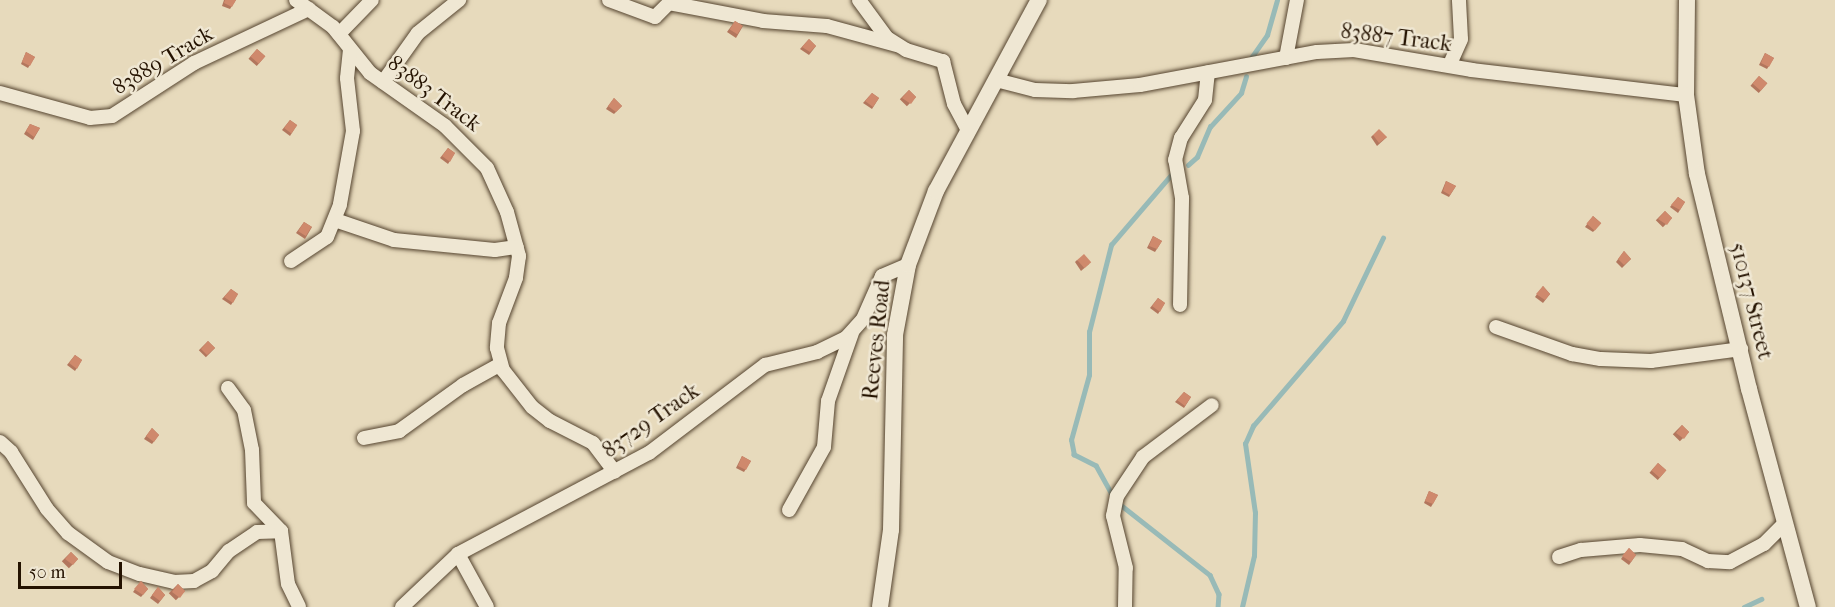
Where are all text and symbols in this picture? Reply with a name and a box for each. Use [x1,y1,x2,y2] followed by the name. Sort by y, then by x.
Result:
[1339,18,1453,58] street label: 83887 Track
[108,21,218,101] street label: 83889 Track
[382,50,486,138] street label: 83883 Track
[1724,240,1778,362] street label: 510137 Street
[858,279,896,401] street label: Reeves Road
[598,378,704,464] street label: 83729 Track
[21,550,124,588] scale bar
[29,562,65,583] text: 50 m

